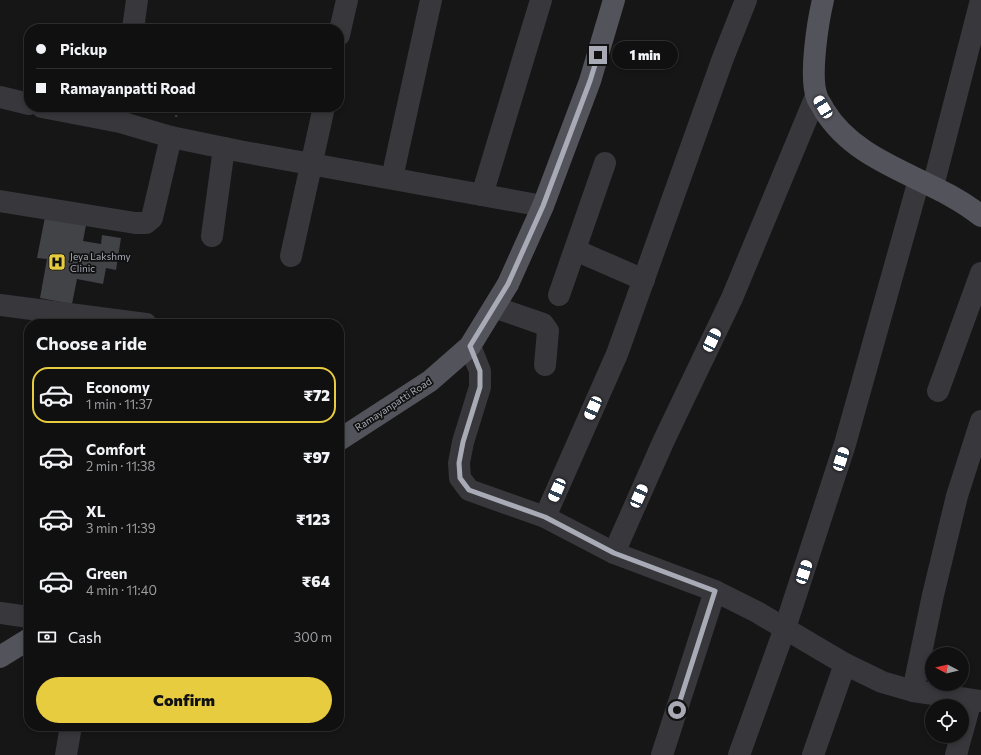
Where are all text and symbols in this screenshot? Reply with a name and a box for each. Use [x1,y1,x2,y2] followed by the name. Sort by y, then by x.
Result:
[60,40,107,58] text: Pickup
[612,41,678,69] callout: 1 min
[589,46,607,64] route end
[629,47,661,63] text: 1 min
[60,79,196,97] text: Ramayanpatti Road
[812,94,834,120] car
[70,250,131,274] place label: Jeya Lakshmy Clinic
[47,252,67,272] hospital icon: Jeya Lakshmy Clinic
[701,327,723,353] car
[36,332,147,354] text: Choose a ride
[352,375,434,433] street label: Ramayanpatti Road
[38,377,74,413] icon: car
[86,378,150,396] text: Economy
[303,386,330,404] text: ₹72
[583,395,603,421] car
[86,396,153,412] text: 1 min · 11:37
[38,439,74,475] icon: car
[86,440,146,458] text: Comfort
[832,446,850,472] car
[303,448,330,466] text: ₹97
[86,458,155,474] text: 2 min · 11:38
[547,477,567,503] car
[629,483,649,509] car
[38,501,74,537] icon: car
[86,502,105,520] text: XL
[296,510,330,528] text: ₹123
[86,520,156,536] text: 3 min · 11:39
[795,559,813,585] car
[38,563,74,599] icon: car
[86,564,127,582] text: Green
[302,572,330,590] text: ₹64
[86,582,157,598] text: 4 min · 11:40
[36,626,58,648] icon: cash
[68,628,102,646] text: Cash
[294,629,332,645] text: 300 m
[925,647,969,691] north arrow
[925,647,969,743] map controls
[36,677,332,723] button: Confirm
[925,699,969,743] button: locate
[668,701,686,719] route start

